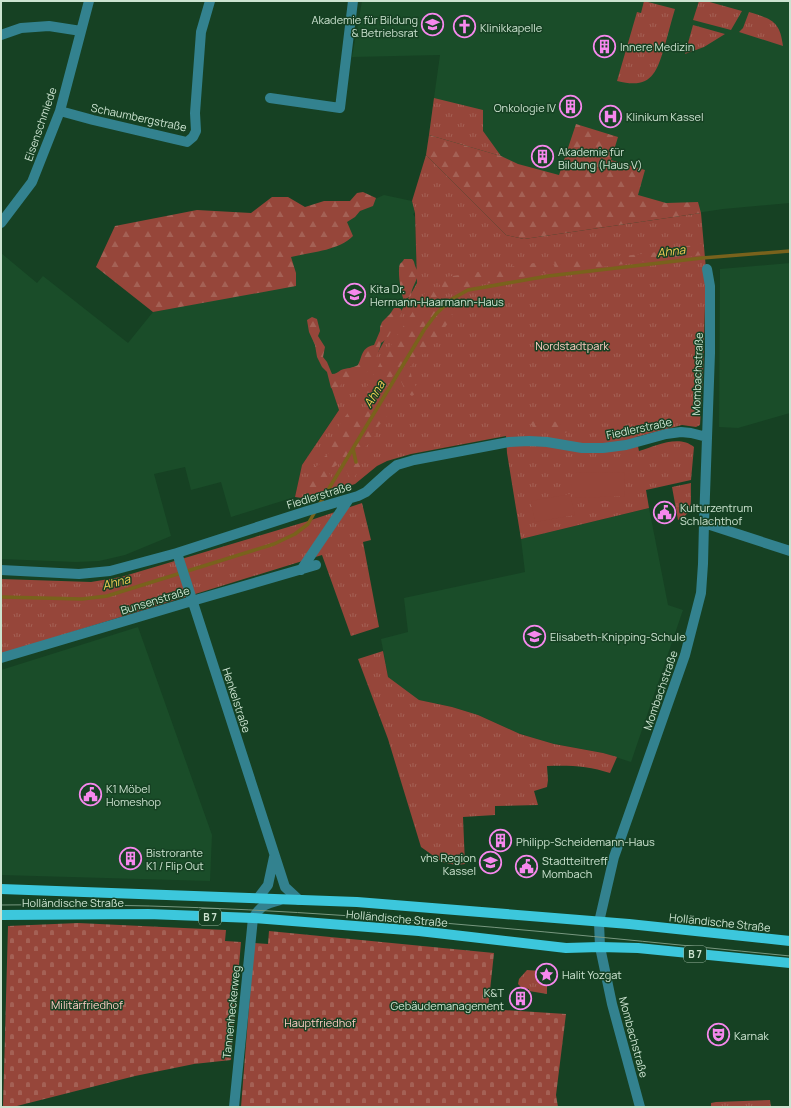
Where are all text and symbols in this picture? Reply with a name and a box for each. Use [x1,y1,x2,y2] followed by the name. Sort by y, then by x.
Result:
[312,12,418,40] place label: Akademie für Bildung & Betriebsrat
[420,12,446,38] school or university icon: Akademie für Bildung & Betriebsrat
[451,14,477,40] church icon: Klinikkapelle
[480,20,543,35] place label: Klinikkapelle
[592,33,618,59] building icon: Innere Medizin
[620,39,694,54] place label: Innere Medizin
[20,85,60,163] street label: Eisenschmiede
[558,94,584,120] building icon: Onkologie IV
[90,100,189,135] street label: Schaumbergstraße
[494,100,556,115] place label: Onkologie IV
[598,103,624,129] hospital icon: Klinikum Kassel
[626,109,703,124] place label: Klinikum Kassel
[530,144,556,170] building icon: Akademie für Bildung (Haus V)
[558,144,642,172] place label: Akademie für Bildung (Haus V)
[656,241,688,261] water label: Ahna
[341,281,367,307] school or university icon: Kita Dr. Hermann-Haarmann-Haus
[370,281,504,309] place label: Kita Dr. Hermann-Haarmann-Haus
[688,332,706,416] street label: Mombachstraße
[535,338,609,353] park label: Nordstadtpark
[359,376,389,411] water label: Ahna
[605,414,674,442] street label: Fiedlerstraße
[285,478,354,512] street label: Fiedlerstraße
[651,500,677,526] public building icon: Kulturzentrum Schlachthof
[680,500,753,528] place label: Kulturzentrum Schlachthof
[100,570,133,594] water label: Ahna
[119,582,192,618] street label: Bunsenstraße
[521,623,547,649] school or university icon: Elisabeth-Knipping-Schule
[550,629,686,644] place label: Elisabeth-Knipping-Schule
[639,648,681,732] street label: Mombachstraße
[219,665,255,735] street label: Henkelstraße
[77,781,103,807] public building icon: K1 Möbel Homeshop
[106,781,162,809] place label: K1 Möbel Homeshop
[488,828,514,854] building icon: Philipp-Scheidemann-Haus
[516,834,655,849] place label: Philipp-Scheidemann-Haus
[118,845,144,871] building icon: Bistrorante K1 / Flip Out
[146,845,204,873] place label: Bistrorante K1 / Flip Out
[420,850,476,878] place label: vhs Region Kassel
[478,850,504,876] school or university icon: vhs Region Kassel
[513,853,539,879] public building icon: Stadtteiltreff Mombach
[542,853,608,881] place label: Stadtteiltreff Mombach
[22,895,125,910] street label: Holländische Straße
[346,906,449,930] street label: Holländische Straße
[199,909,221,925] road number: B 7
[669,909,772,935] street label: Holländische Straße
[684,946,706,962] road number: B 7
[533,961,559,987] place icon: Halit Yozgat
[219,965,243,1059] street label: Tannenheckerweg
[562,967,622,982] place label: Halit Yozgat
[391,985,504,1013] place label: K&T Gebäudemanagement
[507,985,533,1011] building icon: K&T Gebäudemanagement
[616,995,652,1080] street label: Mombachstraße
[51,997,123,1012] park label: Militärfriedhof
[284,1015,356,1030] park label: Hauptfriedhof
[705,1022,731,1048] theatre icon: Karnak
[734,1028,769,1043] place label: Karnak

